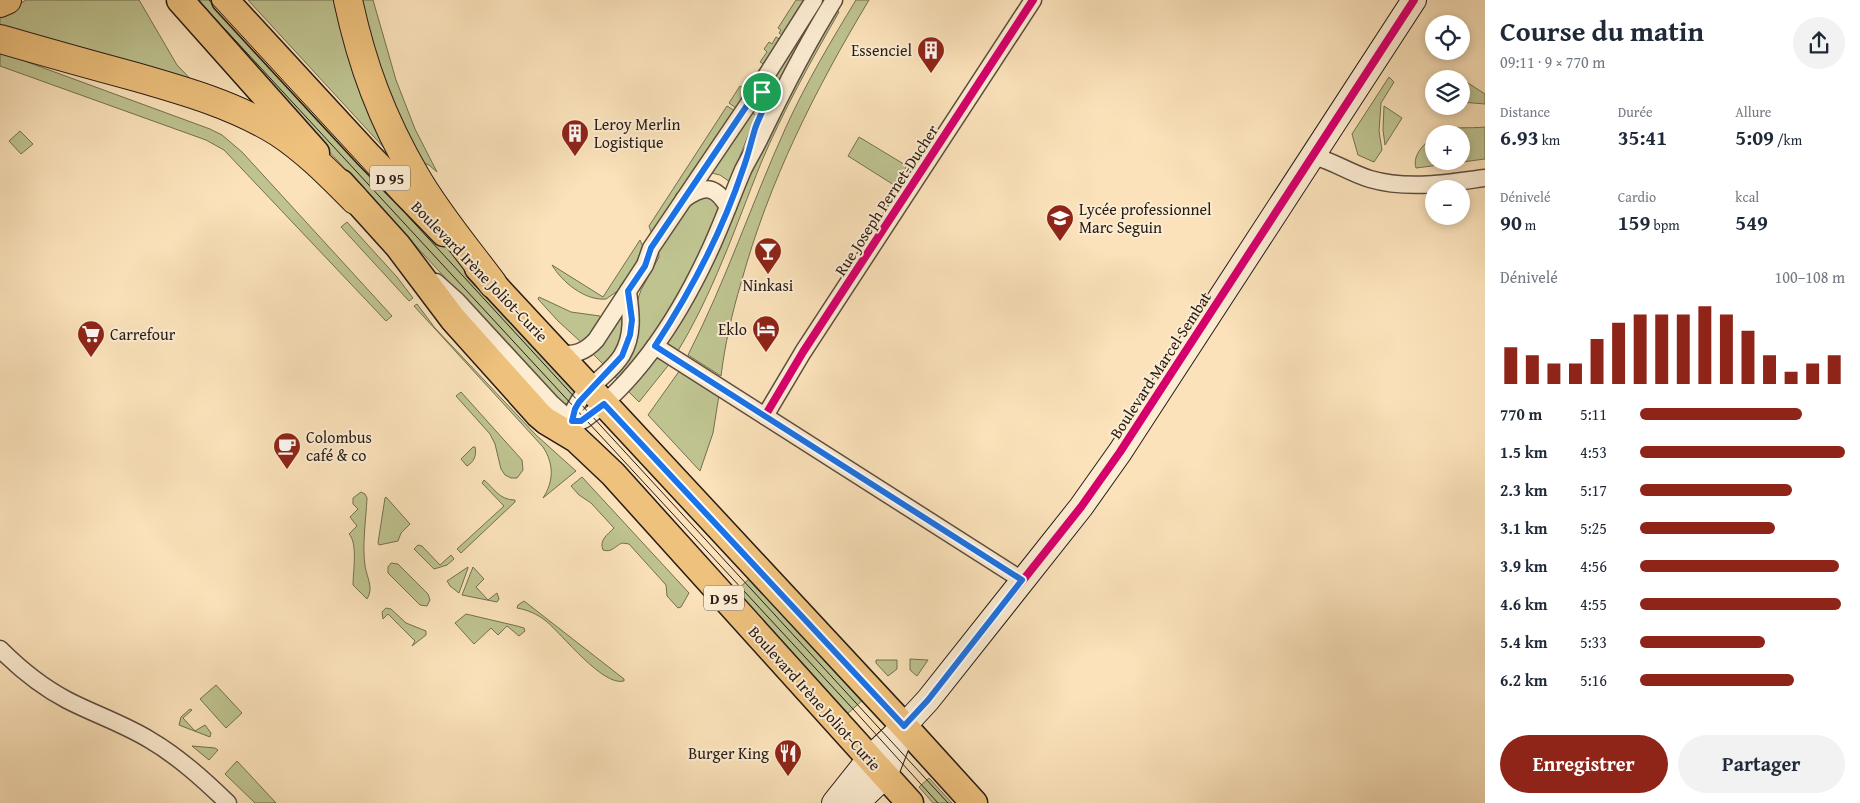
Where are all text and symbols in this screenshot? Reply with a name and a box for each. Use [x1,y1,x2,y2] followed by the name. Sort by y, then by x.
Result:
[1500,10,1704,51] text: Course du matin
[1425,15,1470,225] map controls
[1425,15,1470,60] button: locate
[1793,17,1845,69] button: share
[916,35,946,74] building icon: Essenciel
[851,38,913,62] place label: Essenciel
[1500,50,1605,74] text: 09:11 · 9 × 770 m
[1425,70,1470,115] button: layers
[741,71,783,113] pin
[748,78,776,106] icon: arrive
[1500,102,1550,122] text: Distance
[1618,102,1653,122] text: Durée
[1735,102,1771,122] text: Allure
[594,112,681,154] place label: Leroy Merlin Logistique
[560,118,590,157] building icon: Leroy Merlin Logistique
[828,119,944,280] street label: Rue Joseph Pernet-Ducher
[1500,122,1539,153] text: 6.93
[1618,122,1667,153] text: 35:41
[1735,122,1774,153] text: 5:09
[1425,125,1470,170] button: +
[1539,130,1560,150] text: km
[1774,130,1802,150] text: /km
[370,166,410,190] road number: D 95
[1425,180,1470,225] button: −
[1500,187,1551,207] text: Dénivelé
[1618,187,1656,207] text: Cardio
[1735,187,1759,207] text: kcal
[406,195,554,347] street label: Boulevard Irène Joliot-Curie
[1079,197,1212,239] place label: Lycée professionnel Marc Seguin
[1045,203,1075,242] school or university icon: Lycée professionnel Marc Seguin
[1500,207,1522,238] text: 90
[1618,207,1650,238] text: 159
[1735,207,1768,238] text: 549
[1522,215,1536,235] text: m
[1650,215,1680,235] text: bpm
[753,236,783,275] bar icon: Ninkasi
[1500,265,1558,289] text: Dénivelé
[1775,265,1845,289] text: 100–108 m
[743,273,794,297] place label: Ninkasi
[1103,286,1217,443] street label: Boulevard Marcel Sembat
[751,314,781,353] hotel icon: Eklo
[718,317,747,341] place label: Eklo
[76,319,106,358] supermarket icon: Carrefour
[110,322,176,346] place label: Carrefour
[1500,402,1542,426] text: 770 m
[1580,402,1607,426] text: 5:11
[306,425,372,467] place label: Colombus café & co
[272,431,302,470] cafe icon: Colombus café & co
[1500,440,1547,464] text: 1.5 km
[1580,440,1607,464] text: 4:53
[1500,478,1547,502] text: 2.3 km
[1580,478,1607,502] text: 5:17
[1500,516,1547,540] text: 3.1 km
[1580,516,1607,540] text: 5:25
[1500,554,1547,578] text: 3.9 km
[1580,554,1607,578] text: 4:56
[704,586,744,610] road number: D 95
[1500,592,1547,616] text: 4.6 km
[1580,592,1607,616] text: 4:55
[743,620,887,776] street label: Boulevard Irène Joliot-Curie
[1500,630,1547,654] text: 5.4 km
[1580,630,1607,654] text: 5:33
[1500,668,1547,692] text: 6.2 km
[1580,668,1607,692] text: 5:16
[1500,735,1668,793] button: Enregistrer
[1678,735,1845,793] button: Partager
[773,738,803,777] restaurant icon: Burger King
[688,741,769,765] place label: Burger King

